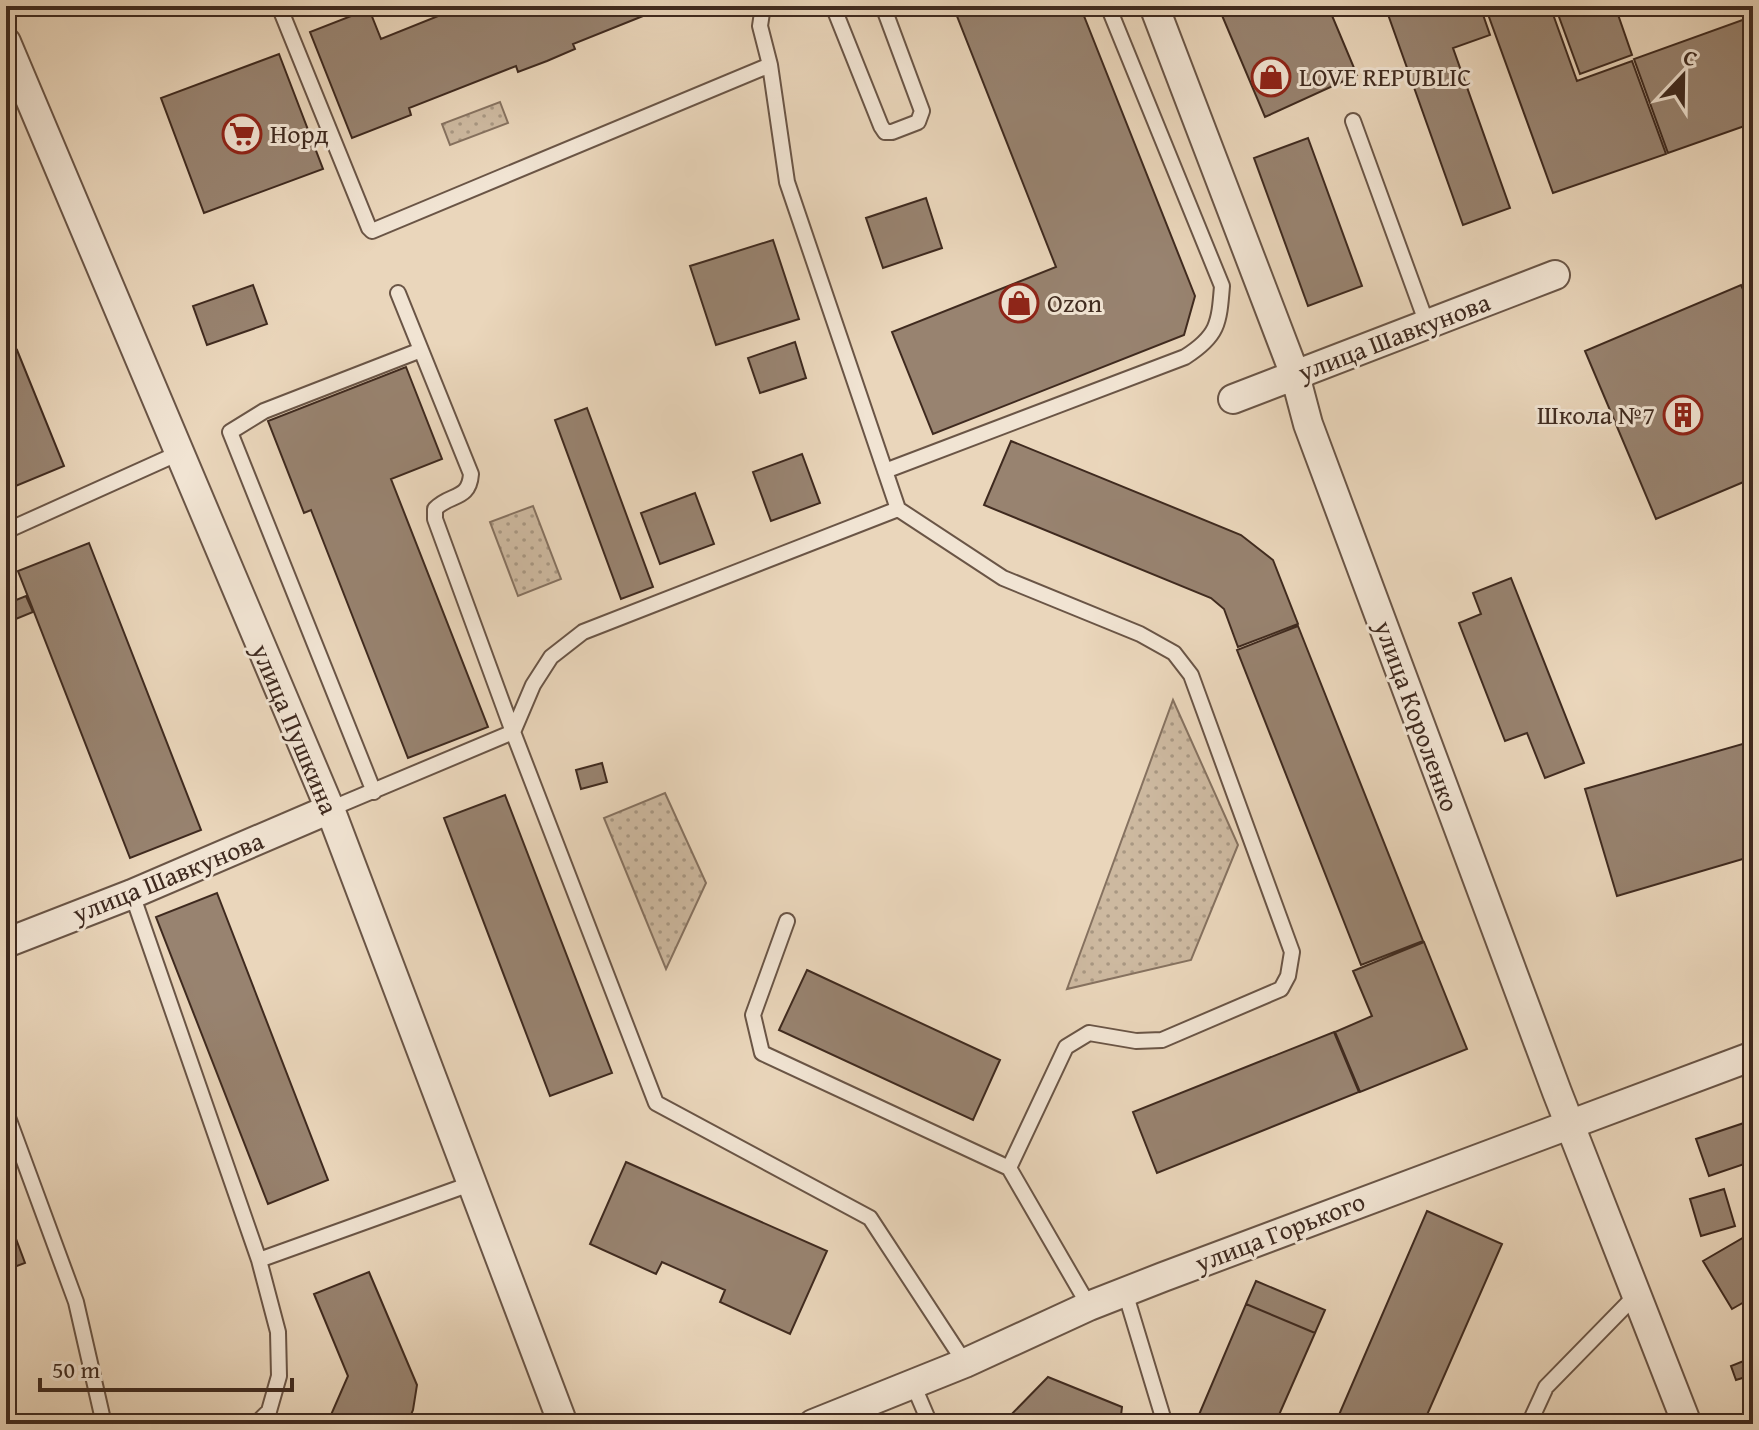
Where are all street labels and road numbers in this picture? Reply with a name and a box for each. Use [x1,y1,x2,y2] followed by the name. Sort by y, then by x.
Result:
[1291,282,1496,391] street label: улица Шавкунова
[1364,614,1470,817] street label: улица Короленко
[242,636,349,821] street label: улица Пушкина
[65,820,270,933] street label: улица Шавкунова
[1188,1181,1370,1282] street label: улица Горького

